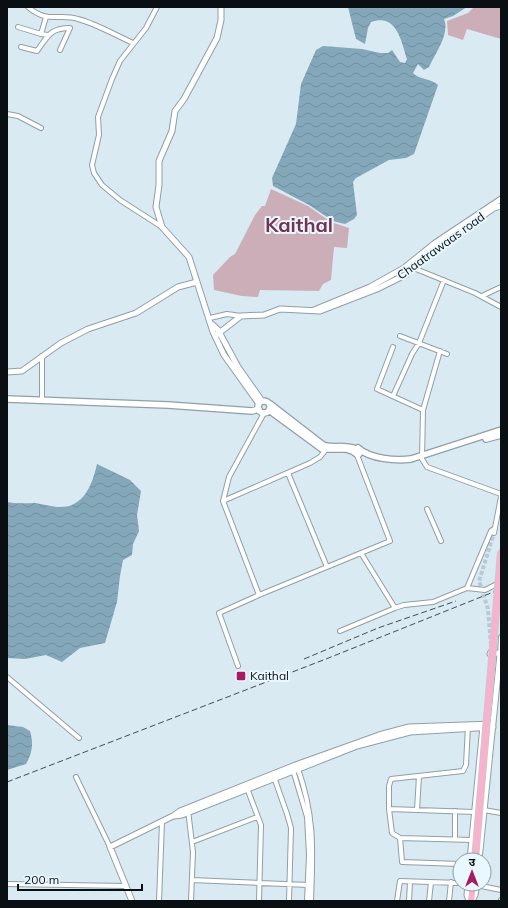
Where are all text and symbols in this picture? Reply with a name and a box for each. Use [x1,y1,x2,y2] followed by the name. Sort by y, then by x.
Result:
[394,209,487,282] street label: Chaatrawaas road
[265,212,333,237] district label: Kaithal
[250,668,289,683] place label: Kaithal
[235,670,247,682] marker: Kaithal
[452,852,492,892] north arrow
[469,855,476,869] text: उ
[18,866,142,892] scale bar
[24,872,59,887] text: 200 m

